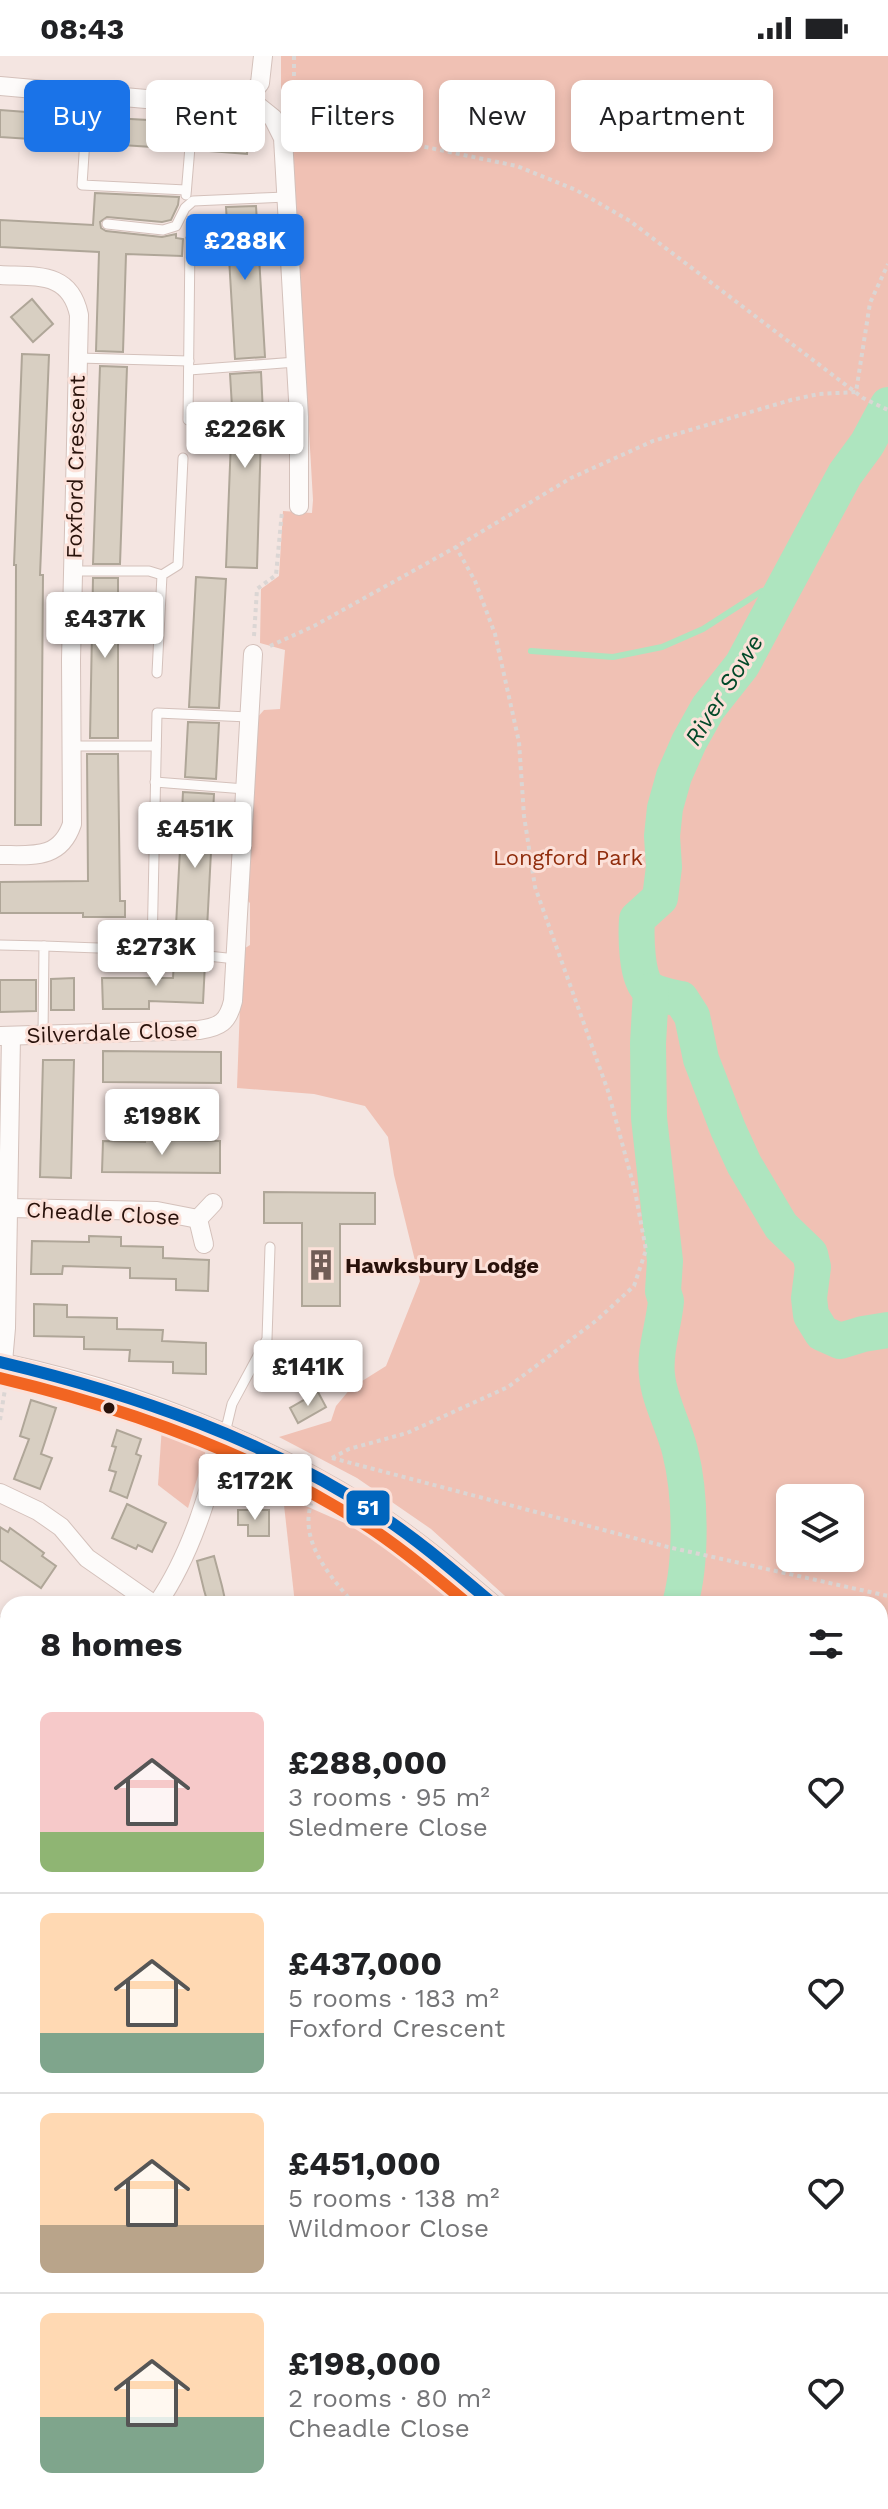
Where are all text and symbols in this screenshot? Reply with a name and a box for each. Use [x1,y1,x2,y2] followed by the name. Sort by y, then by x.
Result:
[40,11,124,46] text: 08:43
[24,80,130,152] chip: Buy
[146,80,265,152] chip: Rent
[281,80,423,152] chip: Filters
[439,80,555,152] chip: New
[571,80,773,152] chip: Apartment
[189,214,301,282] pin: £288K
[204,225,286,255] text: £288K
[61,375,90,559] street label: Foxford Crescent
[189,402,301,470] pin: £226K
[204,413,286,443] text: £226K
[49,592,161,660] pin: £437K
[64,603,146,633] text: £437K
[679,629,769,751] water label: River Sowe
[139,802,251,870] pin: £451K
[156,813,234,843] text: £451K
[493,845,643,870] park label: Longford Park
[100,920,212,988] pin: £273K
[116,931,196,961] text: £273K
[26,1017,198,1048] street label: Silverdale Close
[106,1089,218,1157] pin: £198K
[123,1100,201,1130] text: £198K
[25,1197,180,1230] street label: Cheadle Close
[304,1248,338,1282] building icon: Hawksbury Lodge
[345,1253,539,1278] place label: Hawksbury Lodge
[252,1340,364,1408] pin: £141K
[272,1351,344,1381] text: £141K
[101,1400,117,1416] unlabelled marker
[199,1454,311,1522] pin: £172K
[217,1465,293,1495] text: £172K
[776,1484,864,1572] map controls
[776,1484,864,1572] button: layers
[345,1489,391,1527] line badge: 51
[357,1495,379,1520] text: 51
[804,1622,848,1666] icon: filters
[40,1624,182,1664] text: 8 homes
[288,1742,447,1782] text: £288,000
[104,1744,200,1840] icon: home
[804,1770,848,1814] icon: heart
[288,1782,490,1812] text: 3 rooms · 95 m²
[288,1812,488,1842] text: Sledmere Close
[288,1943,442,1983] text: £437,000
[104,1945,200,2041] icon: home
[804,1971,848,2015] icon: heart
[288,1983,499,2013] text: 5 rooms · 183 m²
[288,2013,505,2043] text: Foxford Crescent
[288,2143,441,2183] text: £451,000
[104,2145,200,2241] icon: home
[804,2171,848,2215] icon: heart
[288,2183,499,2213] text: 5 rooms · 138 m²
[288,2213,489,2243] text: Wildmoor Close
[288,2343,441,2383] text: £198,000
[104,2345,200,2441] icon: home
[804,2371,848,2415] icon: heart
[288,2383,491,2413] text: 2 rooms · 80 m²
[288,2413,470,2443] text: Cheadle Close

